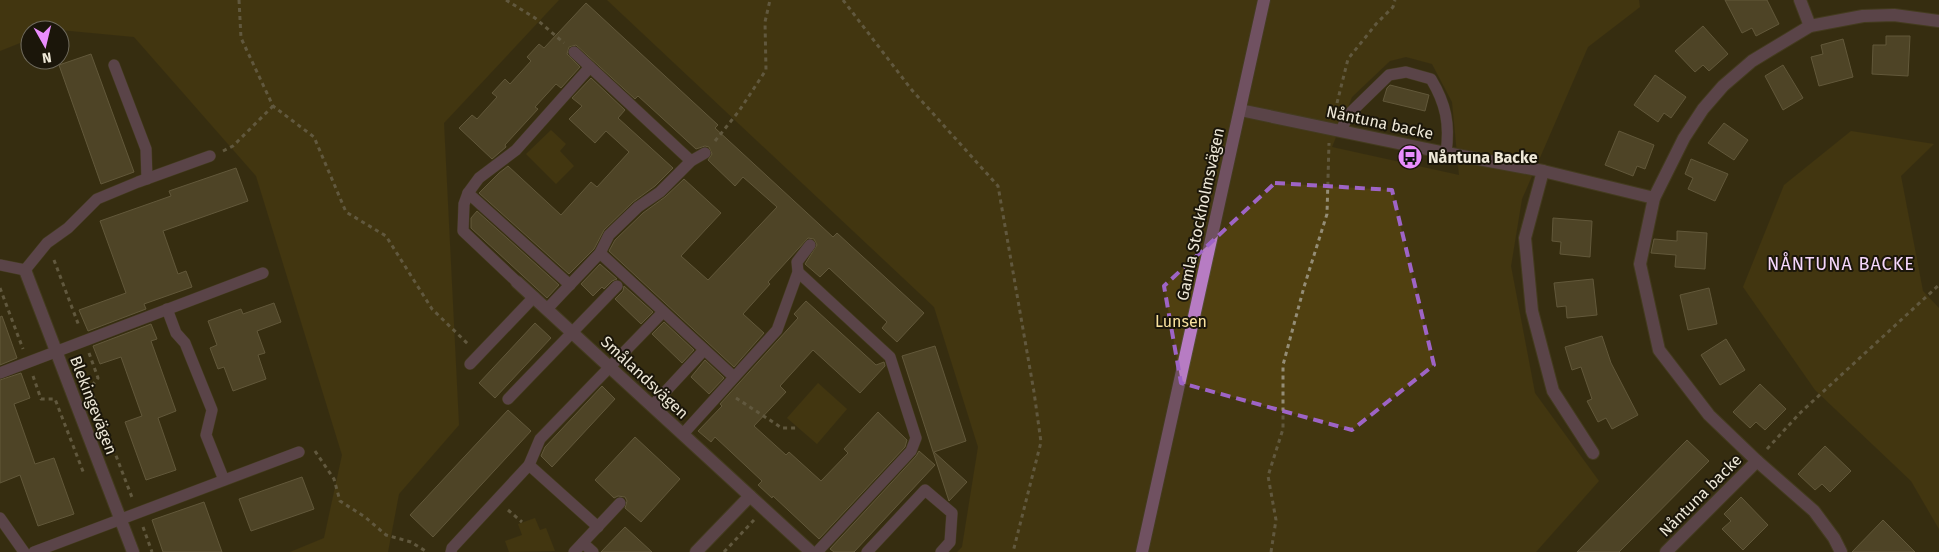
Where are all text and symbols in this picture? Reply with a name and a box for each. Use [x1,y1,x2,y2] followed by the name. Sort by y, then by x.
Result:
[20,20,70,70] north arrow
[41,48,53,66] text: N
[1325,102,1435,143] street label: Nåntuna backe
[1173,126,1228,302] street label: Gamla Stockholmsvägen
[1397,144,1423,170] bus stop icon: Nåntuna Backe
[1428,148,1538,167] place label: Nåntuna Backe
[1767,252,1915,275] district label: NÅNTUNA BACKE
[1155,312,1207,331] park label: Lunsen
[597,332,692,423] street label: Smålandsvägen
[66,353,121,457] street label: Blekingevägen
[1655,450,1746,541] street label: Nåntuna backe

